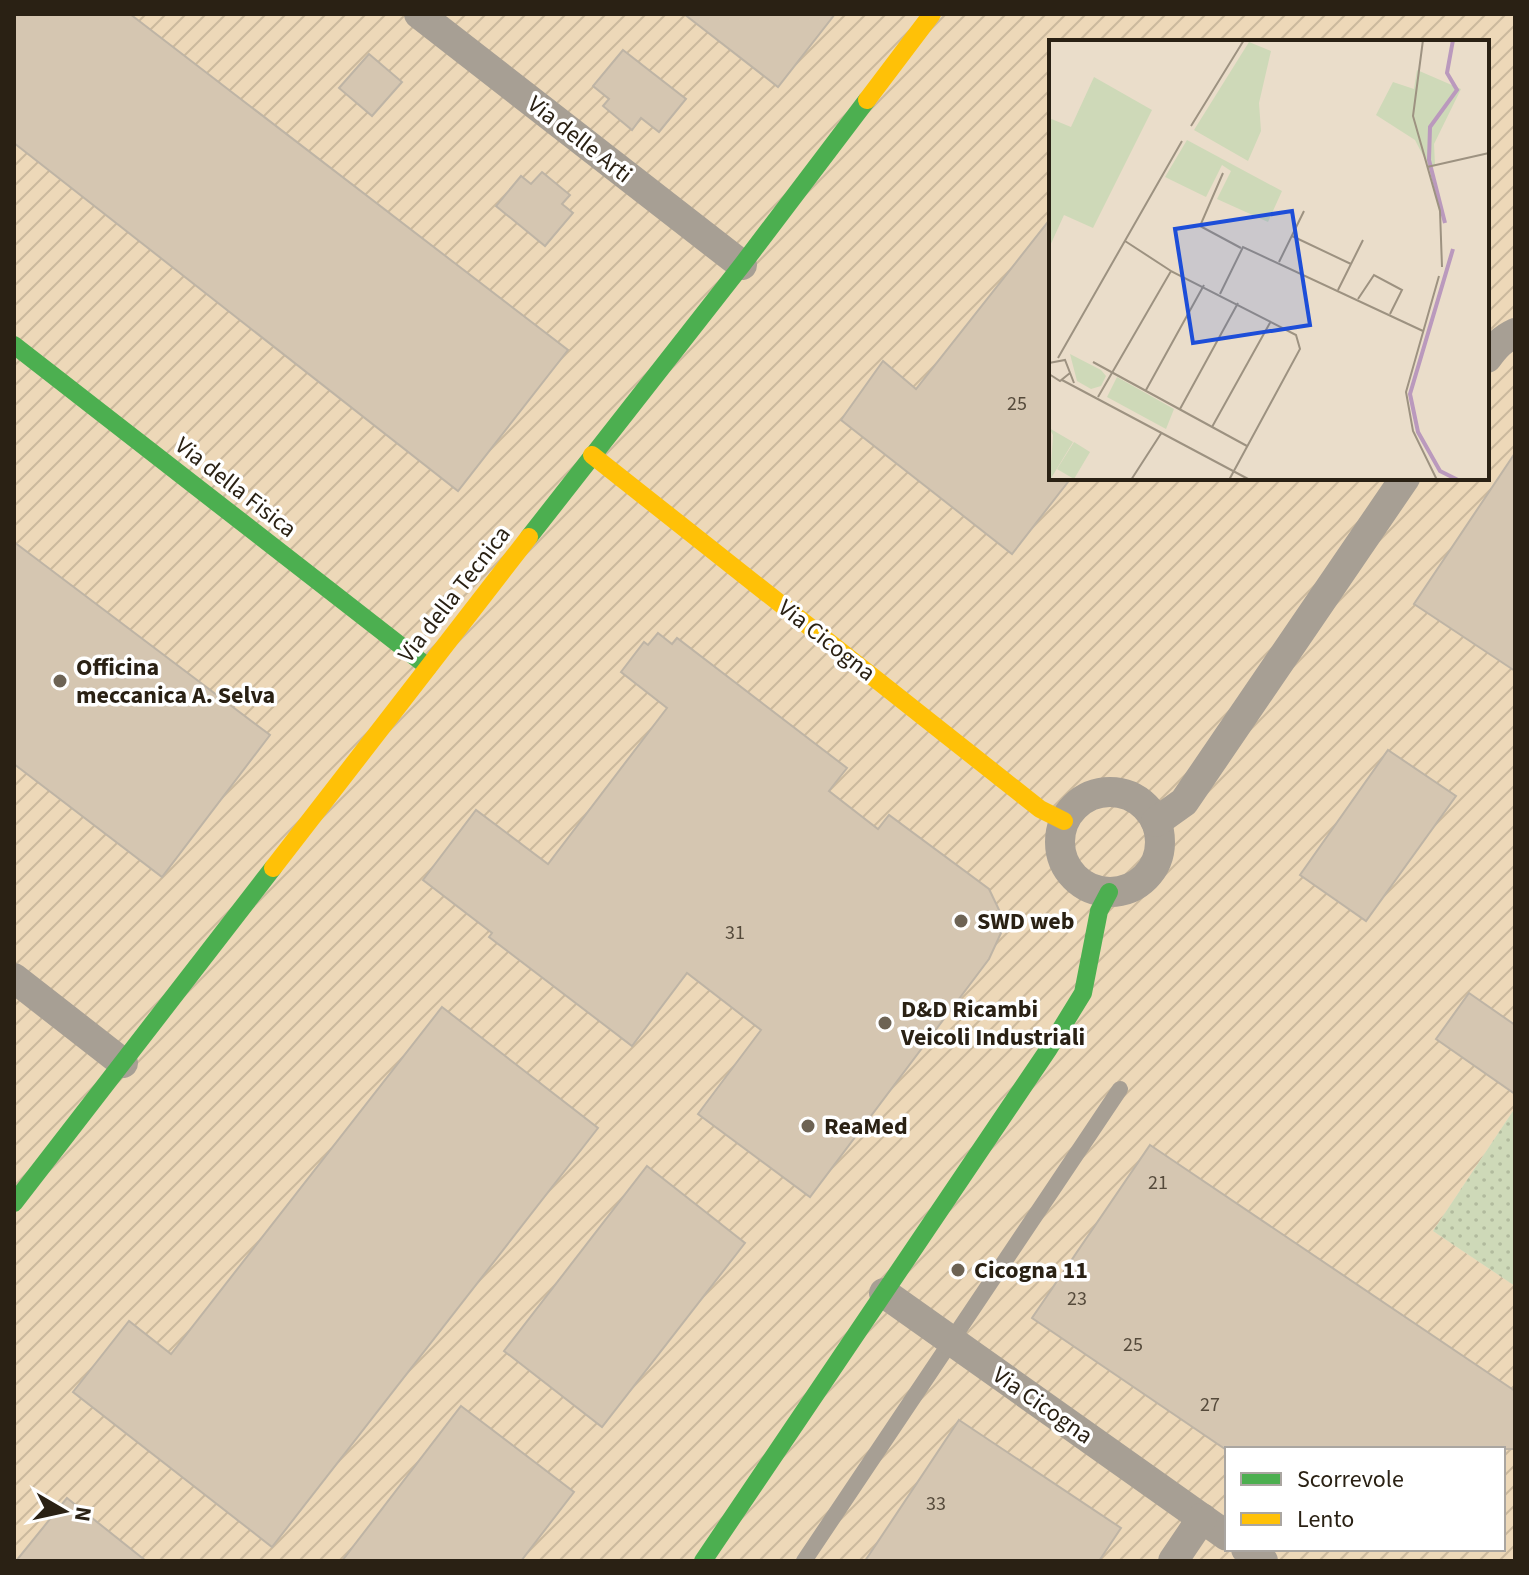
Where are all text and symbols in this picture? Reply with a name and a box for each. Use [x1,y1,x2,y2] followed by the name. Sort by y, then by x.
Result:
[1049,40,1489,480] inset map
[520,87,640,192] street label: Via delle Arti
[1007,390,1027,418] house number: 25
[167,429,304,546] street label: Via della Fisica
[390,518,519,670] street label: Via della Tecnica
[770,591,883,690] street label: Via Cicogna
[76,650,275,713] place label: Officina meccanica A. Selva
[51,672,69,690] marker: Officina meccanica A. Selva
[977,904,1075,939] place label: SWD web
[952,912,970,930] marker: SWD web
[725,919,745,947] house number: 31
[900,992,1085,1055] place label: D&D Ricambi Veicoli Industriali
[876,1014,894,1032] marker: D&D Ricambi Veicoli Industriali
[824,1109,908,1144] place label: ReaMed
[799,1117,817,1135] marker: ReaMed
[1148,1169,1168,1197] house number: 21
[974,1253,1088,1288] place label: Cicogna 11
[949,1261,967,1279] marker: Cicogna 11
[1067,1285,1087,1313] house number: 23
[1123,1331,1143,1359] house number: 25
[985,1358,1100,1453] street label: Via Cicogna
[1200,1391,1220,1419] house number: 27
[1225,1447,1505,1551] legend
[1297,1462,1404,1497] text: Scorrevole
[24,1471,104,1551] north arrow
[926,1490,946,1518] house number: 33
[1297,1502,1354,1537] text: Lento
[66,1504,100,1524] text: N

